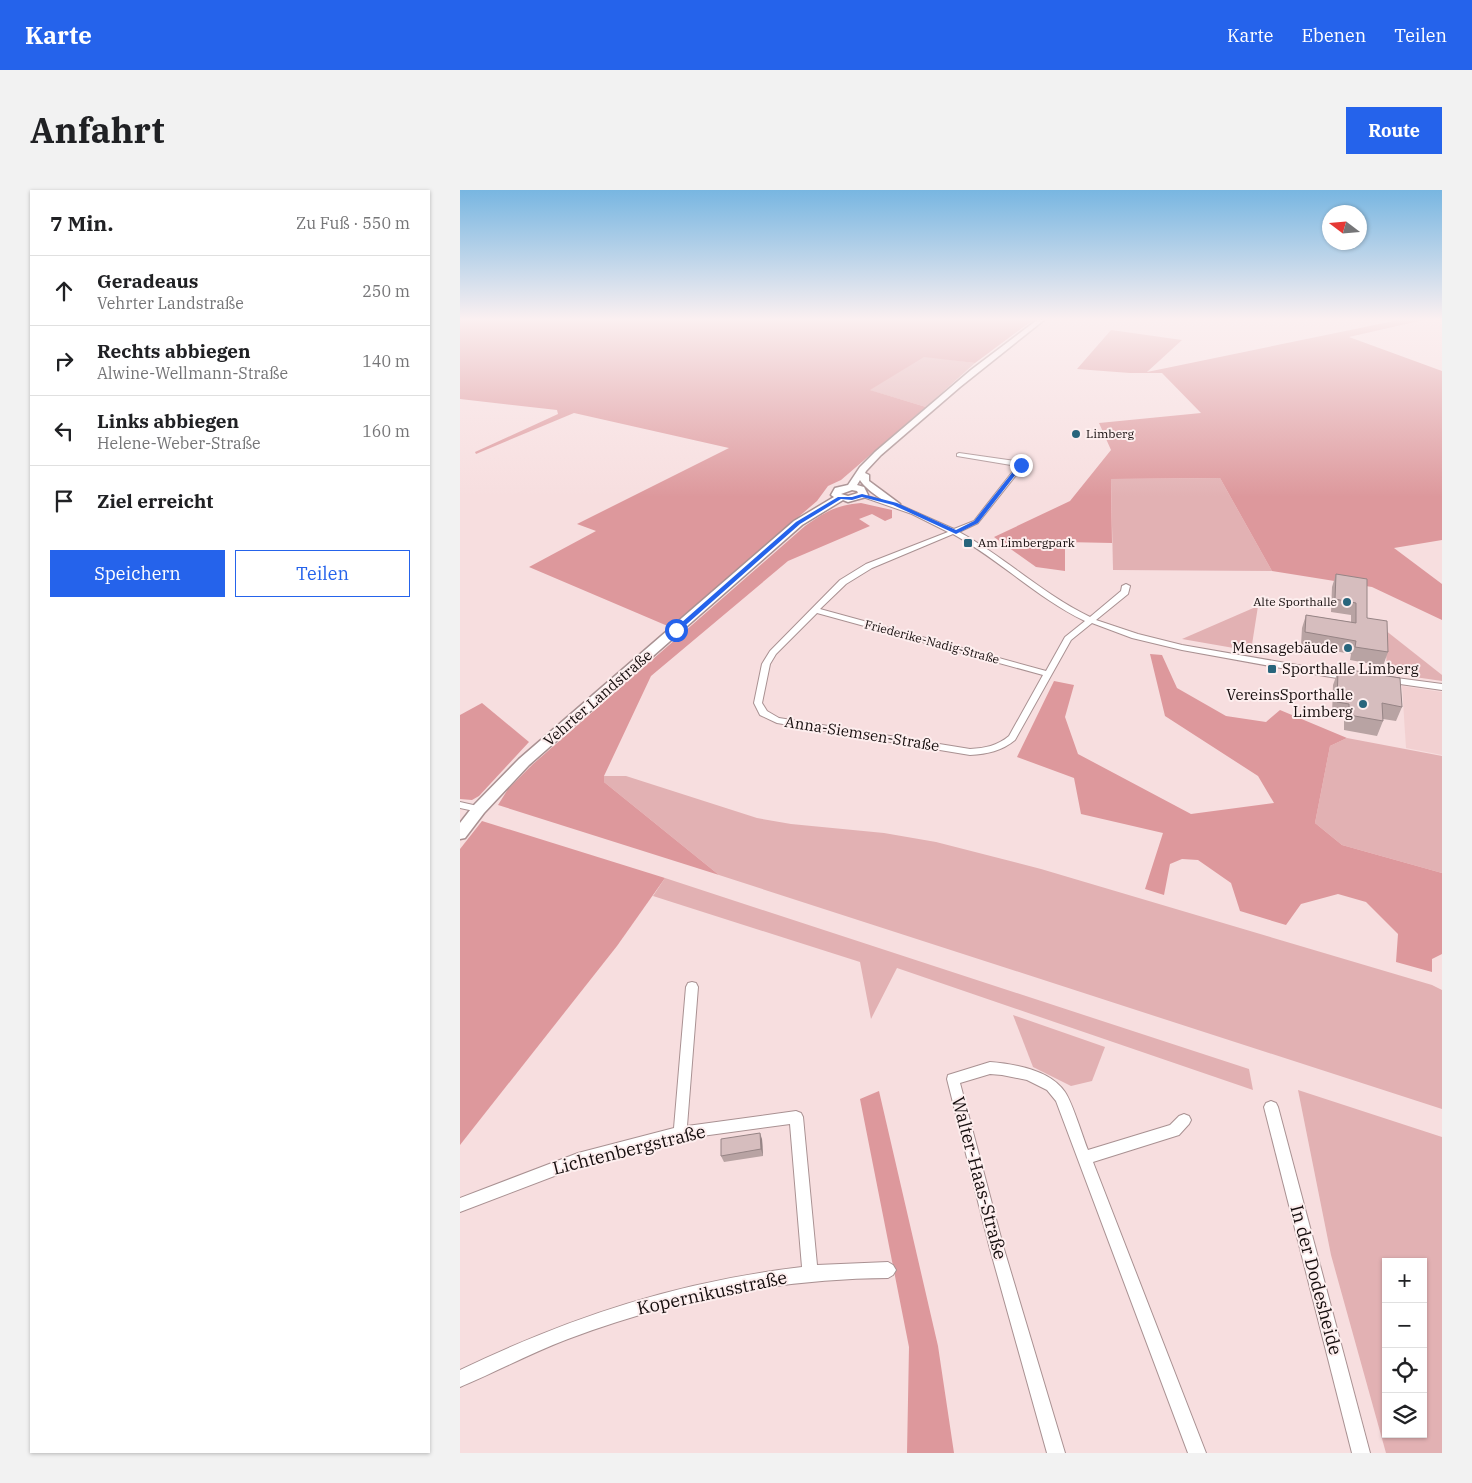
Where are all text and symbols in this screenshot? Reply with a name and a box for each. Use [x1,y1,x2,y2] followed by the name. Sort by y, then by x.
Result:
[25,19,92,51] text: Karte
[1227,24,1273,47] text: Karte
[1301,24,1366,47] text: Ebenen
[1394,24,1447,47] text: Teilen
[30,107,164,153] text: Anfahrt
[1346,107,1442,154] button: Route
[1322,205,1367,250] north arrow
[50,209,113,237] text: 7 Min.
[296,213,410,233] text: Zu Fuß · 550 m
[97,269,198,293] text: Geradeaus
[50,277,78,305] icon: ahead
[362,281,410,301] text: 250 m
[97,293,244,313] text: Vehrter Landstraße
[97,339,251,363] text: Rechts abbiegen
[50,347,78,375] icon: right
[362,351,410,371] text: 140 m
[97,363,288,383] text: Alwine-Wellmann-Straße
[97,409,239,433] text: Links abbiegen
[50,417,78,445] icon: left
[362,421,410,441] text: 160 m
[1086,426,1134,441] place label: Limberg
[1070,428,1082,440] marker: Limberg
[97,433,261,453] text: Helene-Weber-Straße
[1010,454,1033,477] route end
[50,487,78,515] icon: arrive
[97,489,213,513] text: Ziel erreicht
[978,535,1075,550] place label: Am Limbergpark
[962,537,974,549] marker: Am Limbergpark
[50,550,225,597] button: Speichern
[235,550,410,597] button: Teilen
[1253,594,1337,609] place label: Alte Sporthalle
[1341,596,1353,608] marker: Alte Sporthalle
[863,616,1001,667] street label: Friederike-Nadig-Straße
[665,619,688,642] route start
[1232,638,1338,657] place label: Mensagebäude
[1342,642,1354,654] marker: Mensagebäude
[540,645,656,750] street label: Vehrter Landstraße
[1282,659,1419,678] place label: Sporthalle Limberg
[1266,663,1278,675] marker: Sporthalle Limberg
[1226,685,1353,721] place label: VereinsSporthalle Limberg
[1357,698,1369,710] marker: VereinsSporthalle Limberg
[783,712,941,755] street label: Anna-Siemsen-Straße
[947,1094,1012,1262] street label: Walter-Haas-Straße
[550,1119,708,1180] street label: Lichtenbergstraße
[1285,1202,1348,1357] street label: In der Dodesheide
[1382,1258,1427,1438] map controls
[1382,1258,1427,1303] button: +
[635,1265,789,1320] street label: Kopernikusstraße
[1382,1303,1427,1348] button: −
[1382,1348,1427,1393] button: locate
[1382,1393,1427,1438] button: layers

